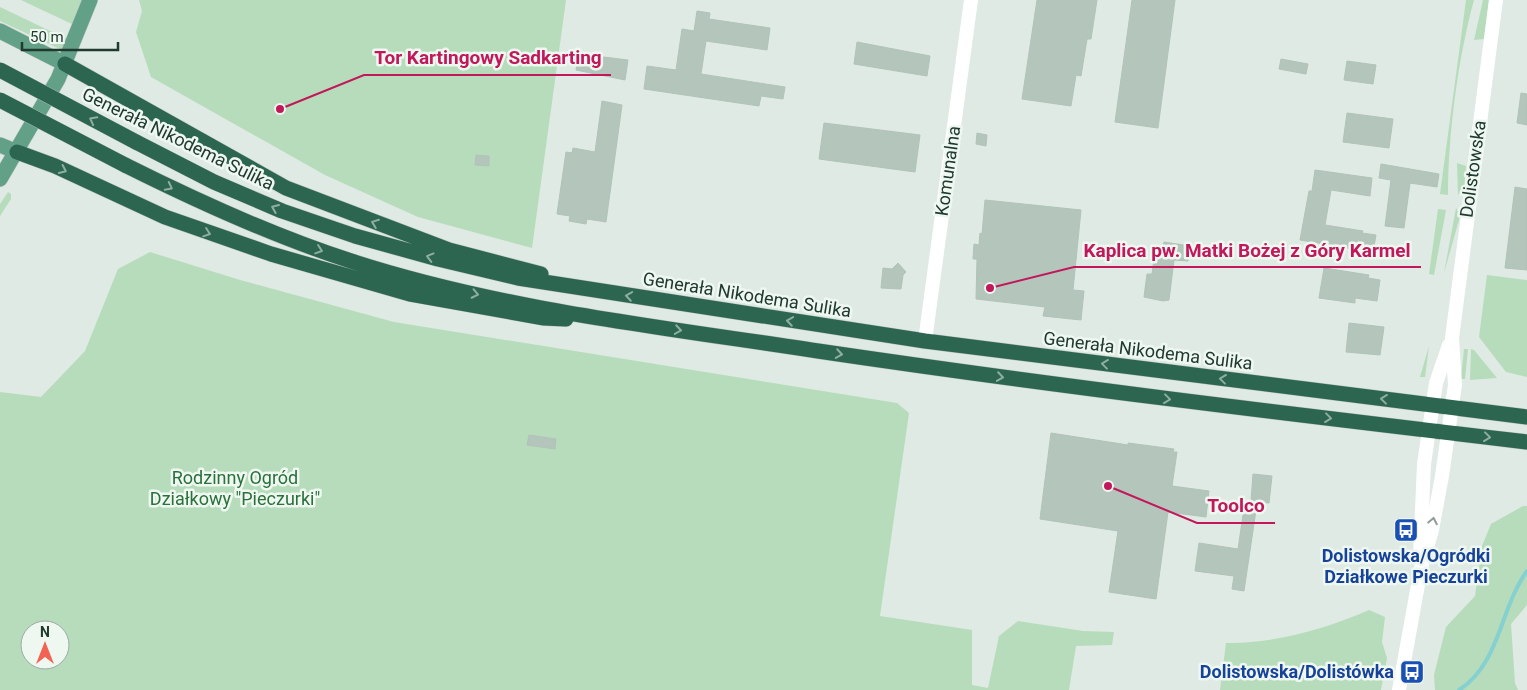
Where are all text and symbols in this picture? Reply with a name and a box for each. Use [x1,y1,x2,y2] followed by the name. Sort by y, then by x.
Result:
[22,20,119,52] scale bar
[30,28,64,46] text: 50 m
[364,41,611,75] callout: Tor Kartingowy Sadkarting
[374,46,602,69] text: Tor Kartingowy Sadkarting
[79,83,277,194] street label: Generała Nikodema Sulika
[89,116,98,126] one-way arrow
[1455,119,1490,219] street label: Dolistowska
[931,124,964,217] street label: Komunalna
[57,164,66,174] one-way arrow
[164,181,173,191] one-way arrow
[271,203,280,214] one-way arrow
[371,219,380,229] one-way arrow
[202,227,210,237] one-way arrow
[1074,233,1421,267] callout: Kaplica pw. Matki Bożej z Góry Karmel
[1083,239,1411,262] text: Kaplica pw. Matki Bożej z Góry Karmel
[314,244,322,254] one-way arrow
[425,252,434,263] one-way arrow
[641,268,853,321] street label: Generała Nikodema Sulika
[471,288,479,298] one-way arrow
[625,291,634,301] one-way arrow
[786,316,794,326] one-way arrow
[674,324,682,334] one-way arrow
[1042,327,1254,374] street label: Generała Nikodema Sulika
[835,348,843,359] one-way arrow
[1101,359,1109,370] one-way arrow
[996,371,1004,382] one-way arrow
[1218,374,1226,385] one-way arrow
[1163,393,1171,404] one-way arrow
[1380,394,1388,405] one-way arrow
[1324,412,1332,423] one-way arrow
[1484,431,1492,442] one-way arrow
[150,467,320,509] park label: Rodzinny Ogród Działkowy "Pieczurki"
[1197,489,1275,523] callout: Toolco
[1207,494,1265,517] text: Toolco
[1393,517,1419,543] bus stop icon: Dolistowska/Ogródki Działkowe Pieczurki
[1428,517,1438,526] one-way arrow
[1322,545,1490,587] place label: Dolistowska/Ogródki Działkowe Pieczurki
[20,620,70,670] north arrow
[40,624,50,640] text: N
[1399,659,1425,685] bus stop icon: Dolistowska/Dolistówka
[1200,661,1394,682] place label: Dolistowska/Dolistówka

